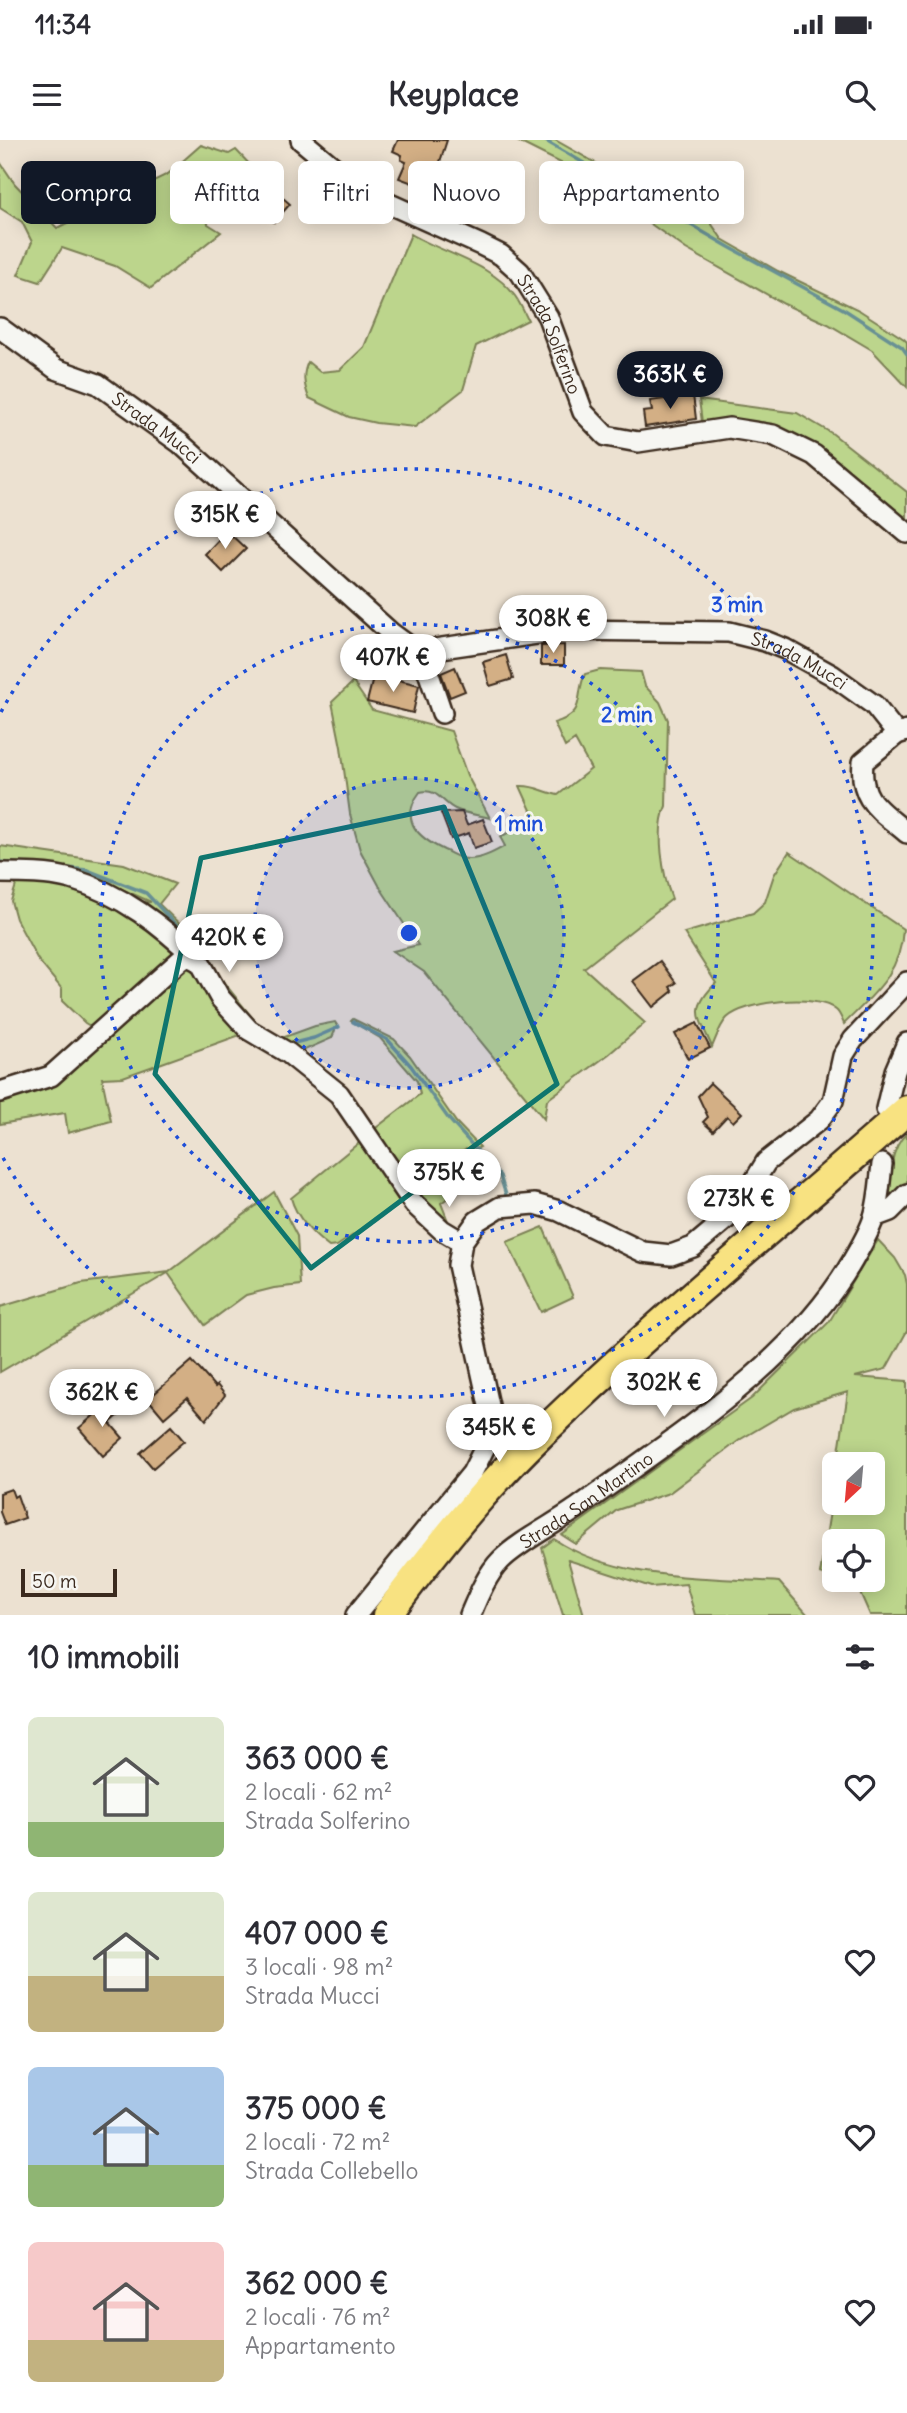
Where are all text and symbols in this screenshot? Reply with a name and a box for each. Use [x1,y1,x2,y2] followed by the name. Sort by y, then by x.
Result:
[35,8,91,41] text: 11:34
[388,74,519,115] text: Keyplace
[28,76,66,114] icon: menu
[841,76,879,114] icon: search
[21,161,156,224] chip: Compra
[170,161,284,224] chip: Affitta
[298,161,394,224] chip: Filtri
[408,161,525,224] chip: Nuovo
[539,161,744,224] chip: Appartamento
[513,270,587,397] street label: Strada Solferino
[613,352,727,411] pin: 363K €
[633,359,707,388] text: 363K €
[108,386,206,468] street label: Strada Mucci
[168,492,282,551] pin: 315K €
[190,499,260,528] text: 315K €
[711,591,763,618] text: 3 min
[496,596,610,655] pin: 308K €
[515,603,591,632] text: 308K €
[749,627,852,694] street label: Strada Mucci
[336,634,450,694] pin: 407K €
[356,642,430,671] text: 407K €
[601,701,653,728] text: 2 min
[495,810,543,837] text: 1 min
[172,914,286,974] pin: 420K €
[397,921,421,945] centre of rings
[191,922,267,951] text: 420K €
[392,1150,506,1209] pin: 375K €
[413,1157,485,1186] text: 375K €
[682,1176,796,1235] pin: 273K €
[703,1183,775,1212] text: 273K €
[607,1360,721,1419] pin: 302K €
[626,1367,702,1396] text: 302K €
[45,1370,159,1429] pin: 362K €
[65,1377,139,1406] text: 362K €
[442,1404,556,1464] pin: 345K €
[462,1412,536,1441] text: 345K €
[515,1446,657,1553] street label: Strada San Martino
[822,1452,886,1516] north arrow
[822,1452,885,1592] map controls
[822,1529,885,1592] button: locate
[21,1566,117,1598] scale bar
[32,1569,77,1593] text: 50 m
[28,1638,180,1676] text: 10 immobili
[841,1638,879,1676] icon: filters
[245,1739,389,1777] text: 363 000 €
[84,1745,168,1829] icon: home
[841,1768,879,1806] icon: heart
[245,1777,392,1806] text: 2 locali · 62 m²
[245,1806,410,1835] text: Strada Solferino
[245,1914,389,1952] text: 407 000 €
[84,1920,168,2004] icon: home
[841,1943,879,1981] icon: heart
[245,1952,393,1981] text: 3 locali · 98 m²
[245,1981,380,2010] text: Strada Mucci
[245,2089,387,2127] text: 375 000 €
[84,2095,168,2179] icon: home
[841,2118,879,2156] icon: heart
[245,2127,390,2156] text: 2 locali · 72 m²
[245,2156,418,2185] text: Strada Collebello
[245,2264,389,2302] text: 362 000 €
[84,2270,168,2354] icon: home
[841,2293,879,2331] icon: heart
[245,2302,391,2331] text: 2 locali · 76 m²
[245,2331,396,2360] text: Appartamento

